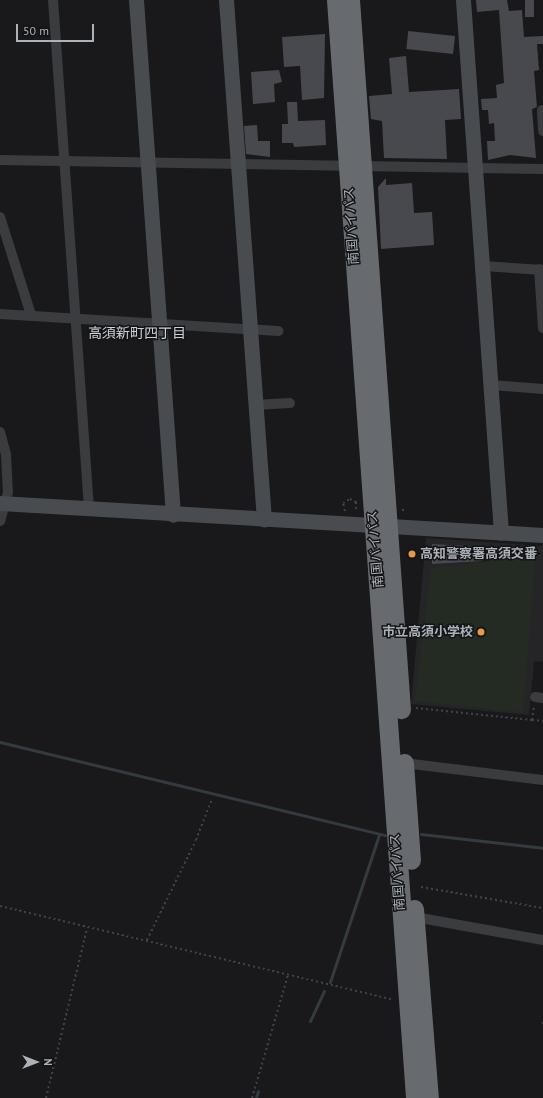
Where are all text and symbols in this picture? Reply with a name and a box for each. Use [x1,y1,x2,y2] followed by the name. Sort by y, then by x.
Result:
[18,16,96,42] scale bar
[23,23,49,38] text: 50 m
[341,187,363,265] street label: 南国バイパス
[88,325,186,341] district label: 高須新町四丁目
[365,509,387,589] street label: 南国バイパス
[420,546,537,562] place label: 高知警察署高須交番
[407,549,417,559] marker: 高知警察署高須交番
[382,624,473,640] place label: 市立高須小学校
[476,627,486,637] marker: 市立高須小学校
[387,833,409,911] street label: 南国バイパス
[16,1042,56,1082] north arrow
[41,1058,55,1066] text: N

